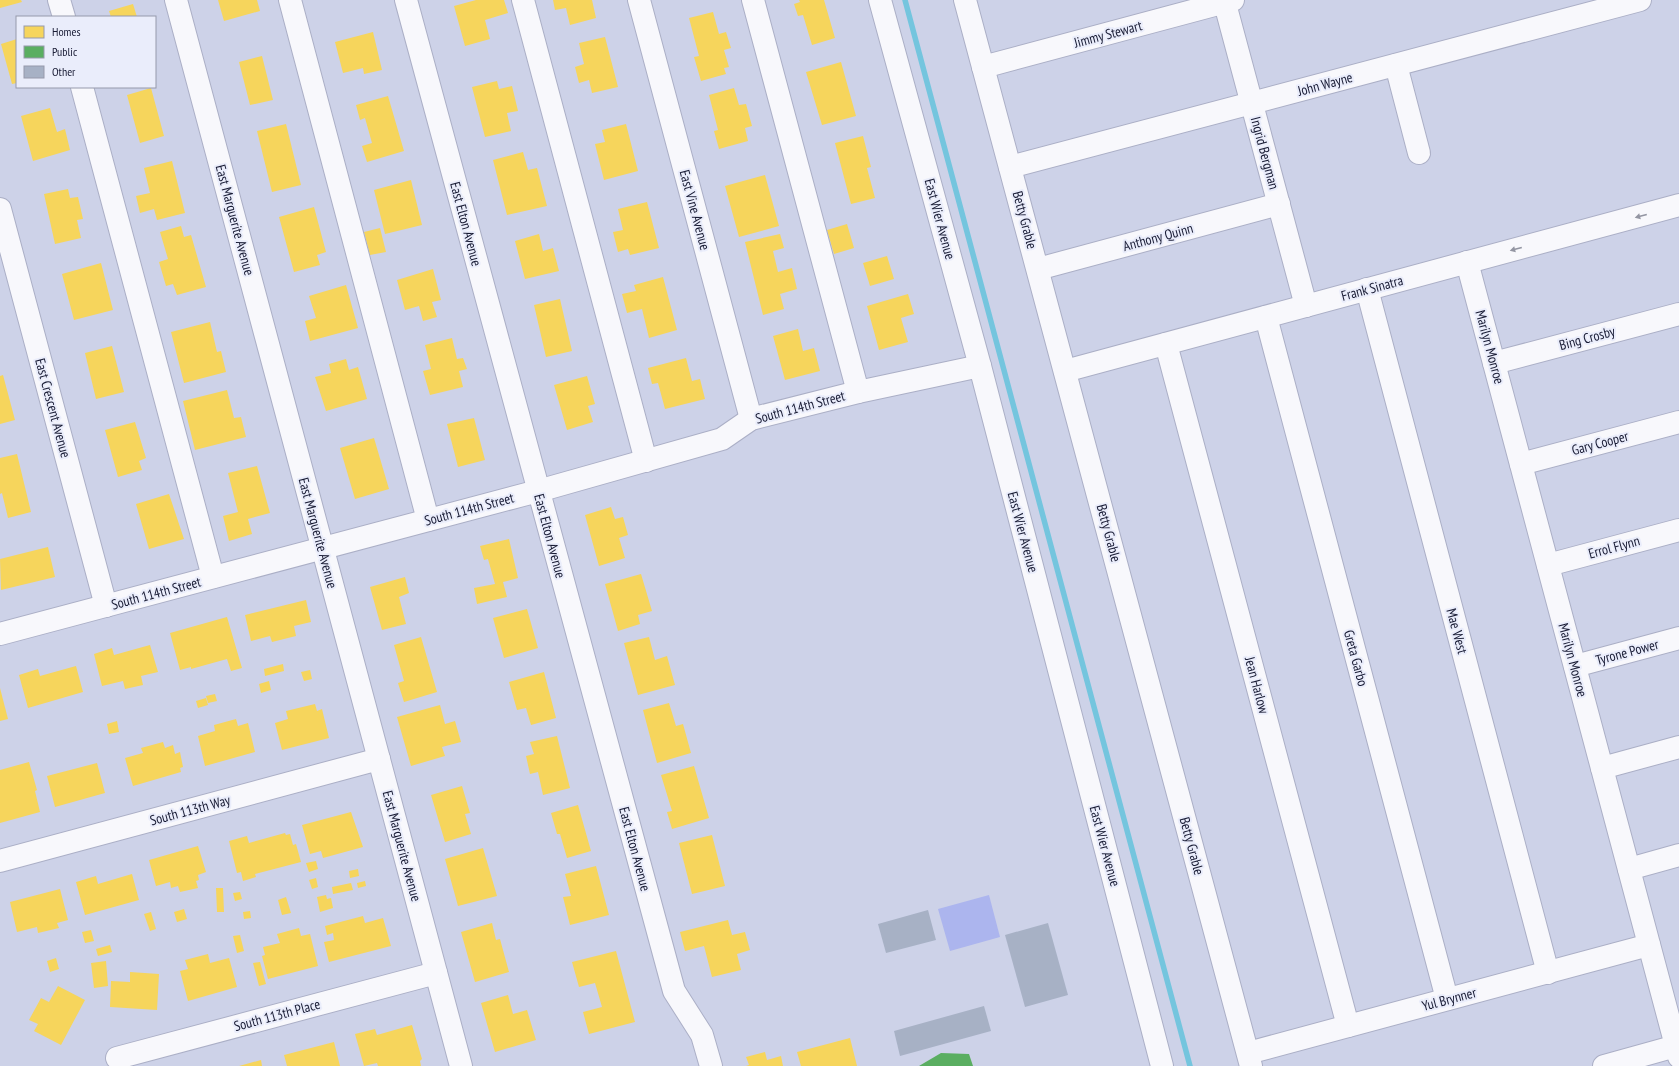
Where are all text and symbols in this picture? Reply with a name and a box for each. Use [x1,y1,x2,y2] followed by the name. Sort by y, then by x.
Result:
[16,16,156,88] legend
[1071,16,1144,52] street label: Jimmy Stewart
[52,24,80,39] text: Homes
[52,44,78,59] text: Public
[52,64,76,79] text: Other
[1295,68,1355,100] street label: John Wayne
[1247,115,1283,191] street label: Ingrid Bergman
[212,163,258,278] street label: East Marguerite Avenue
[676,168,714,252] street label: East Vine Avenue
[921,177,959,262] street label: East Wier Avenue
[446,180,486,268] street label: East Elton Avenue
[1009,189,1041,251] street label: Betty Grable
[1635,213,1648,219] one-way arrow
[1121,219,1195,255] street label: Anthony Quinn
[1510,247,1522,253] one-way arrow
[1339,271,1405,305] street label: Frank Sinatra
[1471,308,1509,386] street label: Marilyn Monroe
[1557,322,1617,354] street label: Bing Crosby
[31,356,75,460] street label: East Crescent Avenue
[753,386,847,428] street label: South 114th Street
[1570,427,1630,459] street label: Gary Cooper
[295,476,341,591] street label: East Marguerite Avenue
[422,488,516,530] street label: South 114th Street
[1004,490,1042,575] street label: East Wier Avenue
[530,492,570,580] street label: East Elton Avenue
[1093,502,1125,564] street label: Betty Grable
[1586,532,1642,562] street label: Errol Flynn
[109,572,203,614] street label: South 114th Street
[1442,606,1472,656] street label: Mae West
[1554,621,1592,699] street label: Marilyn Monroe
[1340,628,1372,688] street label: Greta Garbo
[1594,635,1661,669] street label: Tyrone Power
[1241,654,1273,716] street label: Jean Harlow
[379,789,425,904] street label: East Marguerite Avenue
[148,790,233,829] street label: South 113th Way
[1086,804,1124,889] street label: East Wier Avenue
[615,805,655,893] street label: East Elton Avenue
[1176,815,1208,877] street label: Betty Grable
[1420,983,1478,1015] street label: Yul Brynner
[232,995,322,1035] street label: South 113th Place

